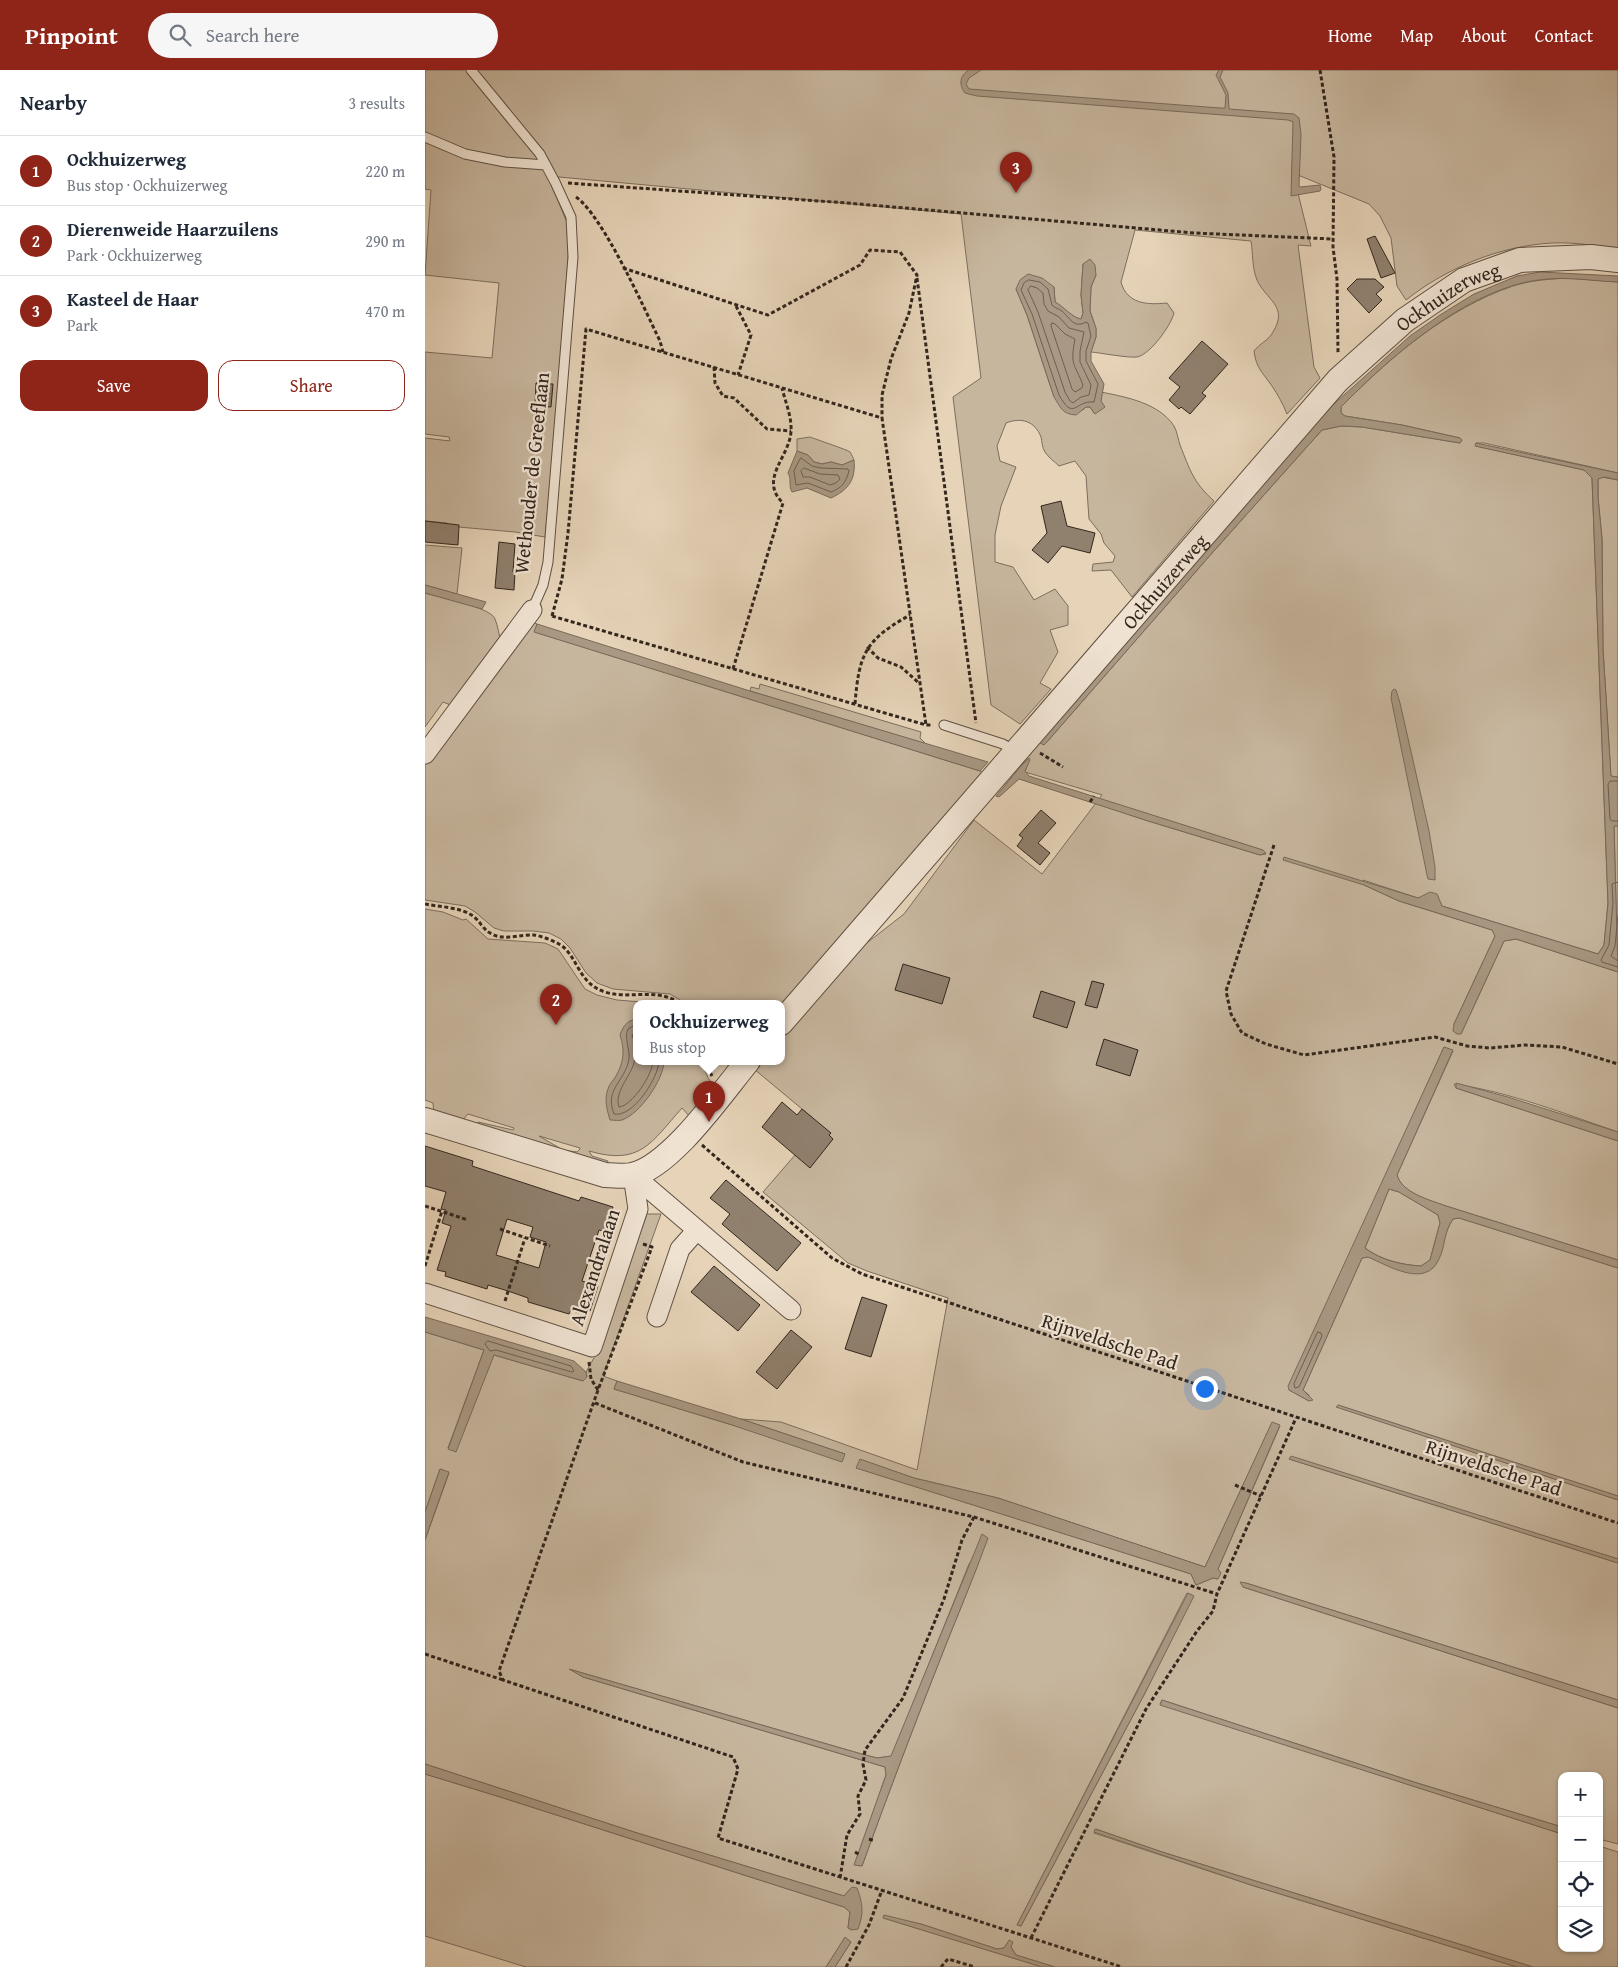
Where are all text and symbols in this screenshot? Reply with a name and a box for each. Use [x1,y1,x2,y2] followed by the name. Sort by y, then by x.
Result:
[148,13,498,58] search box
[25,18,118,53] text: Pinpoint
[166,21,194,49] icon: search
[206,21,299,49] text: Search here
[1328,22,1372,49] text: Home
[1400,22,1433,49] text: Map
[1461,22,1507,49] text: About
[1535,22,1593,49] text: Contact
[20,87,87,118] text: Nearby
[348,91,405,115] text: 3 results
[67,145,186,173] text: Ockhuizerweg
[1000,152,1032,193] pin: 3
[32,159,40,183] text: 1
[365,159,405,183] text: 220 m
[67,173,228,197] text: Bus stop · Ockhuizerweg
[67,215,278,243] text: Dierenweide Haarzuilens
[32,229,40,253] text: 2
[365,229,405,253] text: 290 m
[67,243,202,267] text: Park · Ockhuizerweg
[1388,254,1504,337] street label: Ockhuizerweg
[67,285,199,313] text: Kasteel de Haar
[32,299,40,323] text: 3
[365,299,405,323] text: 470 m
[67,313,98,337] text: Park
[20,360,208,411] button: Save
[218,360,405,411] button: Share
[506,371,556,575] street label: Wethouder de Greeflaan
[1114,527,1214,635] street label: Ockhuizerweg
[540,984,572,1025] pin: 2
[633,1000,785,1065] popup
[649,1007,769,1035] text: Ockhuizerweg
[649,1035,706,1059] text: Bus stop
[693,1081,725,1122] pin: 1
[561,1205,627,1329] street label: Alexandralaan
[1038,1305,1182,1377] street label: Rijnveldsche Pad
[1192,1376,1218,1402] your location
[1422,1431,1566,1503] street label: Rijnveldsche Pad
[1558,1772,1603,1952] map controls
[1558,1772,1603,1817] button: +
[1558,1817,1603,1862] button: −
[1558,1862,1603,1907] button: locate
[1558,1907,1603,1952] button: layers

